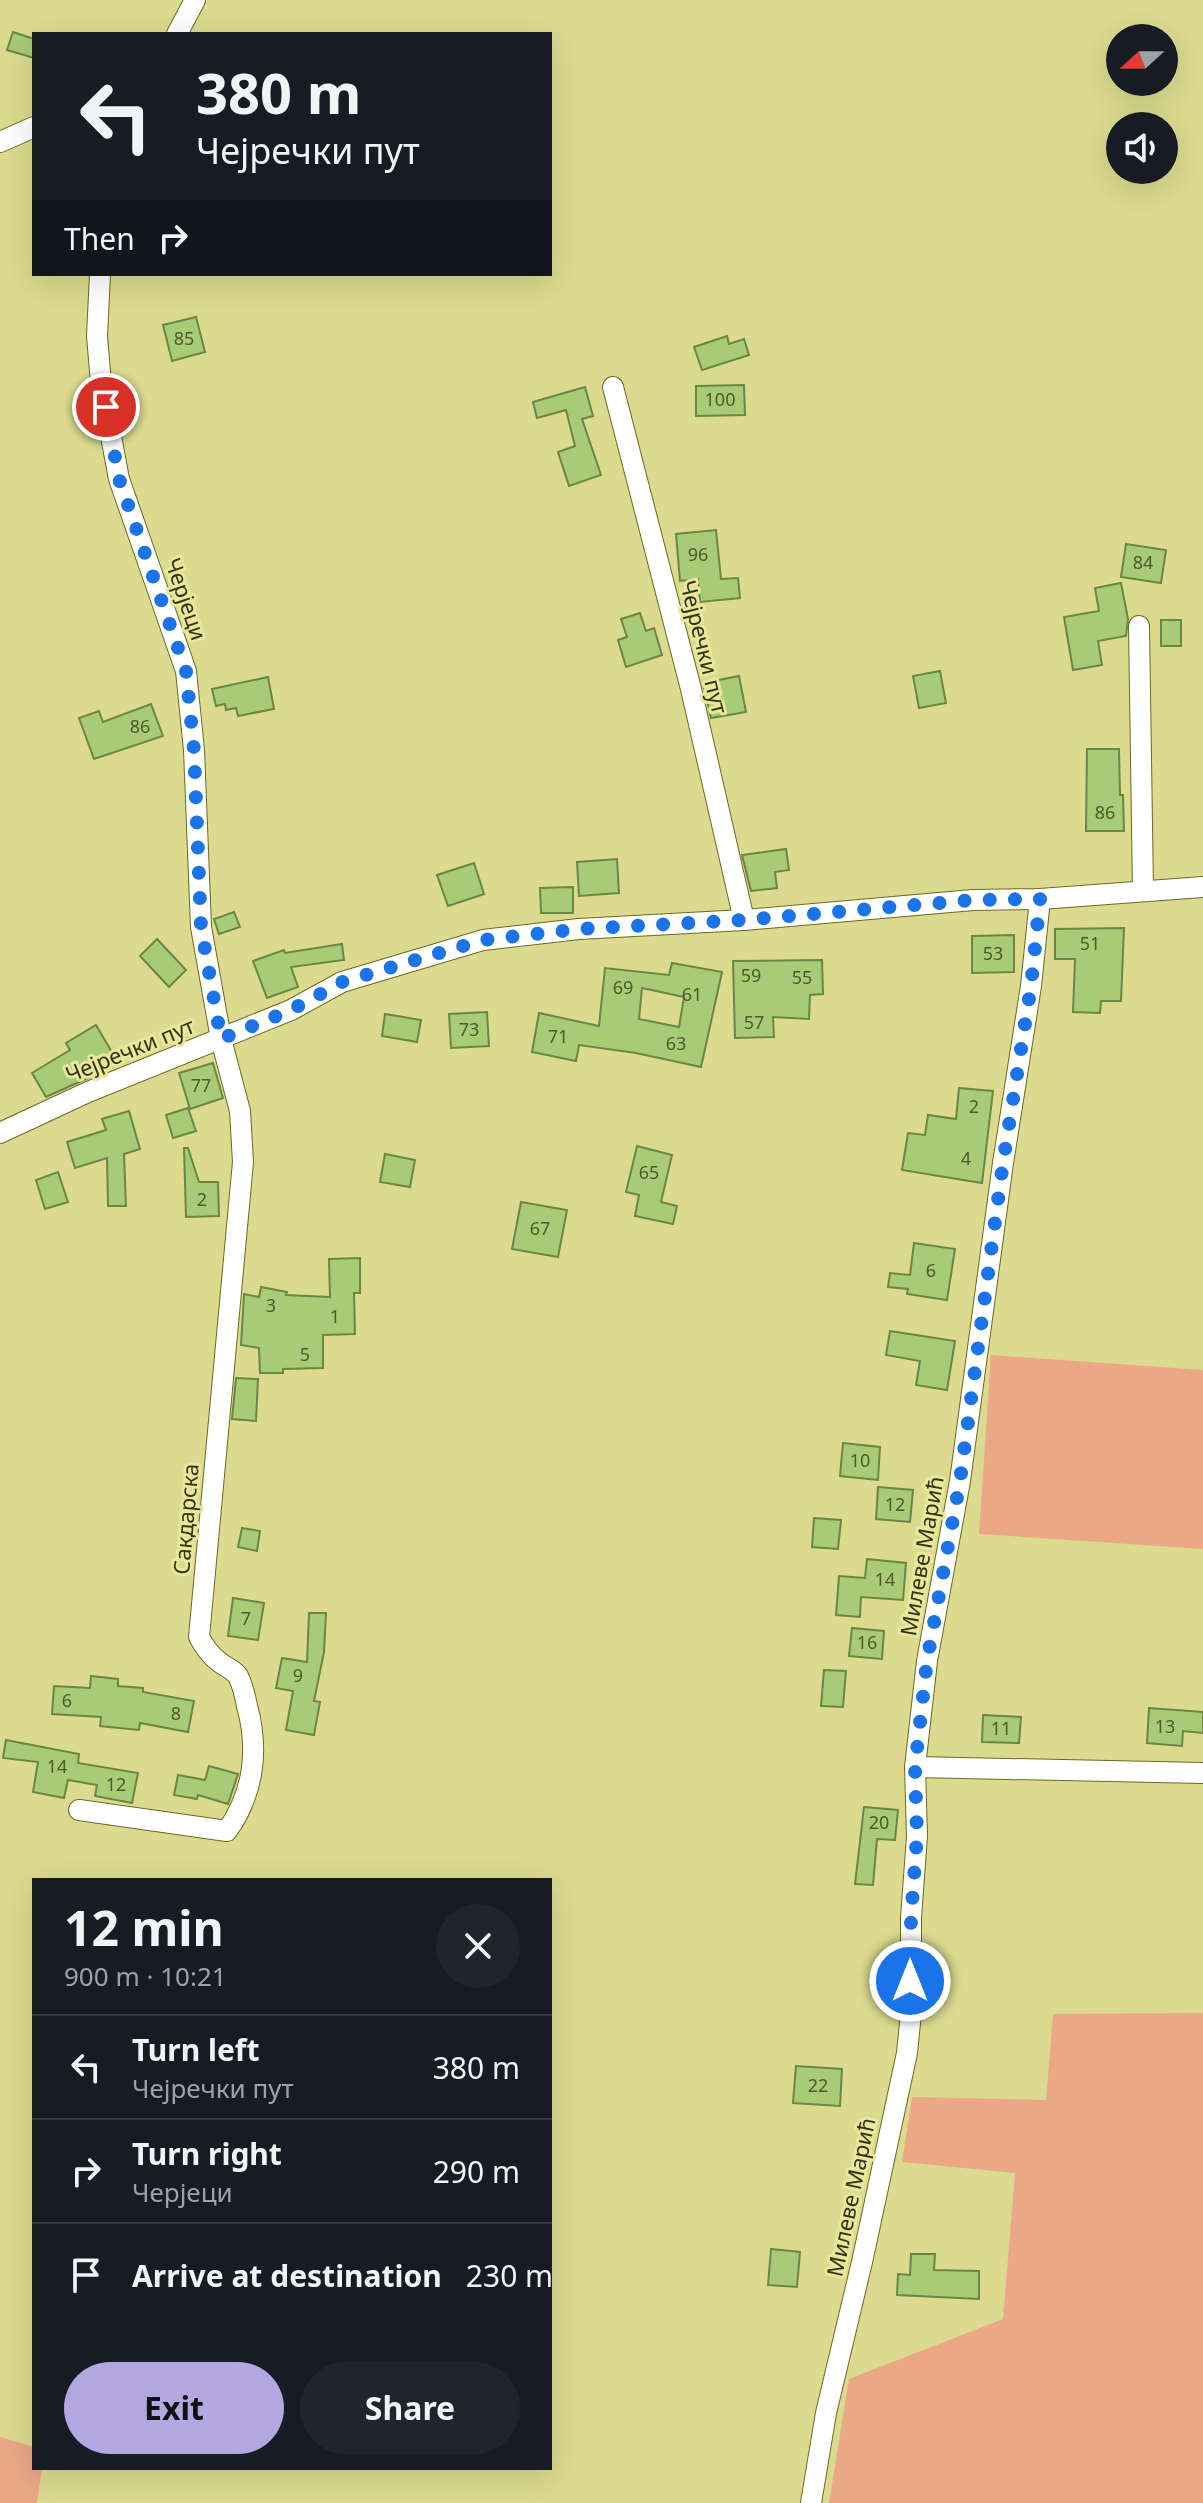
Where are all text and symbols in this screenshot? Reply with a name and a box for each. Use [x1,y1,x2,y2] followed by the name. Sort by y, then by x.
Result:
[1106,24,1178,96] north arrow
[1106,24,1178,184] map controls
[196,54,361,130] text: 380 m
[64,64,168,168] icon: left
[1106,112,1178,184] button: sound
[196,126,420,175] text: Чејречки пут
[151,216,195,260] icon: right
[64,218,135,259] text: Then
[174,326,194,350] house number: 85
[72,373,140,441] pin
[84,385,128,429] icon: arrive
[705,387,735,411] house number: 100
[688,542,708,566] house number: 96
[1133,550,1153,574] house number: 84
[159,553,215,644] street label: Черјеци
[674,577,736,717] street label: Чејречки пут
[130,714,150,738] house number: 86
[1095,800,1115,824] house number: 86
[1080,931,1100,955] house number: 51
[983,941,1003,965] house number: 53
[741,963,761,987] house number: 59
[792,965,812,989] house number: 55
[613,975,633,999] house number: 69
[682,982,702,1006] house number: 61
[61,1010,199,1089] street label: Чејречки пут
[744,1010,764,1034] house number: 57
[459,1017,479,1041] house number: 73
[548,1024,568,1048] house number: 71
[666,1031,686,1055] house number: 63
[191,1073,211,1097] house number: 77
[969,1094,979,1118] house number: 2
[961,1146,971,1170] house number: 4
[639,1160,659,1184] house number: 65
[197,1187,207,1211] house number: 2
[530,1216,550,1240] house number: 67
[926,1258,936,1282] house number: 6
[266,1293,276,1317] house number: 3
[330,1304,340,1328] house number: 1
[300,1342,310,1366] house number: 5
[850,1448,870,1472] house number: 10
[165,1462,205,1576] street label: Сакдарска
[892,1474,950,1638] street label: Милеве Мaрић
[885,1492,905,1516] house number: 12
[875,1567,895,1591] house number: 14
[241,1606,251,1630] house number: 7
[857,1630,877,1654] house number: 16
[293,1663,303,1687] house number: 9
[62,1688,72,1712] house number: 6
[171,1701,181,1725] house number: 8
[1155,1714,1175,1738] house number: 13
[991,1716,1011,1740] house number: 11
[47,1754,67,1778] house number: 14
[106,1772,126,1796] house number: 12
[869,1810,889,1834] house number: 20
[64,1895,224,1960] text: 12 min
[436,1904,520,1988] button: close
[868,1939,952,2023] position arrow
[64,1958,227,1994] text: 900 m · 10:21
[132,2029,260,2070] text: Turn left
[64,2045,108,2089] icon: left
[433,2047,520,2088] text: 380 m
[132,2070,294,2106] text: Чејречки пут
[808,2073,828,2097] house number: 22
[819,2115,882,2279] street label: Милеве Мaрић
[132,2133,282,2174] text: Turn right
[64,2149,108,2193] icon: right
[433,2151,520,2192] text: 290 m
[132,2174,233,2210] text: Черјеци
[64,2253,108,2297] icon: arrive
[132,2255,442,2296] text: Arrive at destination
[466,2255,553,2296] text: 230 m
[64,2362,284,2454] button: Exit
[300,2362,520,2454] button: Share

